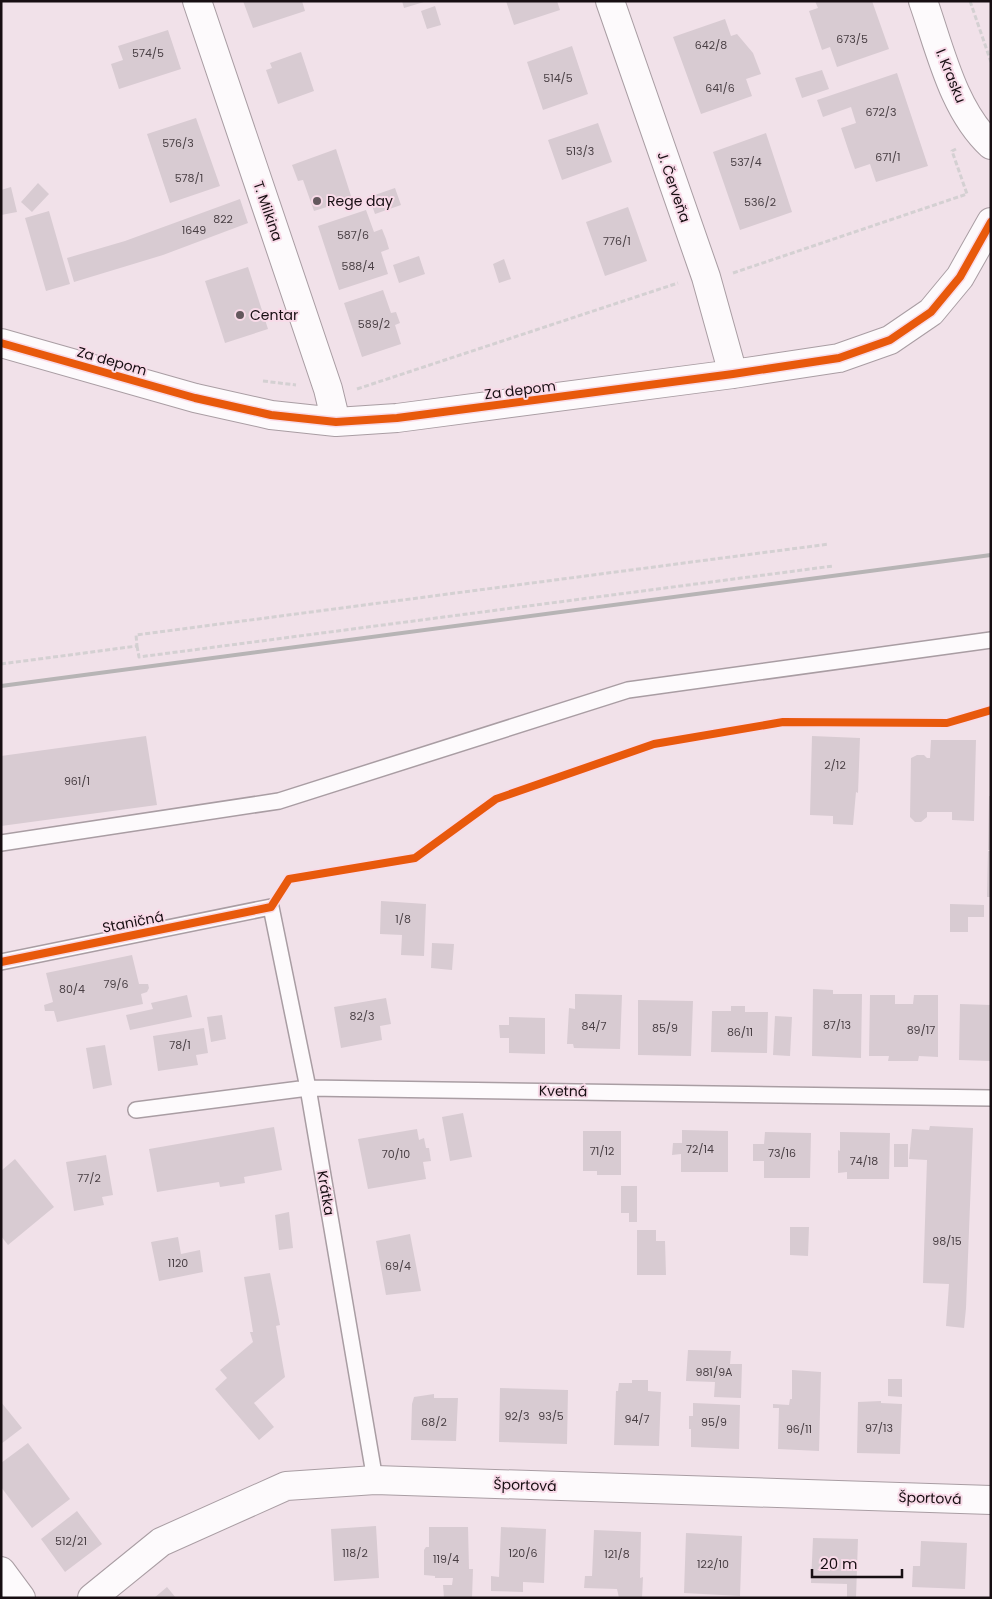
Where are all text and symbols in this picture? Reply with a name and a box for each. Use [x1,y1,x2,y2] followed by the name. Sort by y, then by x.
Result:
[836,31,868,47] house number: 673/5
[695,37,727,53] house number: 642/8
[132,45,164,61] house number: 574/5
[931,46,971,106] street label: I. Krasku
[543,70,573,86] house number: 514/5
[705,80,735,96] house number: 641/6
[865,104,897,120] house number: 672/3
[162,135,194,151] house number: 576/3
[566,143,594,159] house number: 513/3
[653,149,695,225] street label: J. Červeňa
[875,149,901,165] house number: 671/1
[730,154,762,170] house number: 537/4
[175,170,203,186] house number: 578/1
[248,178,288,244] street label: T. Milkina
[327,191,393,211] place label: Rege day
[744,194,776,210] house number: 536/2
[311,195,323,207] marker: Rege day
[213,211,233,227] house number: 822
[182,222,206,238] house number: 1649
[337,227,369,243] house number: 587/6
[603,233,631,249] house number: 776/1
[342,258,375,274] house number: 588/4
[250,305,298,325] place label: Centar
[234,309,246,321] marker: Centar
[358,316,390,332] house number: 589/2
[75,341,149,381] street label: Za depom
[483,376,557,404] street label: Za depom
[824,757,846,773] house number: 2/12
[64,773,90,789] house number: 961/1
[101,906,165,938] street label: Staničná
[395,911,411,927] house number: 1/8
[103,976,129,992] house number: 79/6
[59,981,85,997] house number: 80/4
[350,1008,374,1024] house number: 82/3
[823,1017,851,1033] house number: 87/13
[581,1018,607,1034] house number: 84/7
[652,1020,678,1036] house number: 85/9
[907,1022,935,1038] house number: 89/17
[727,1024,753,1040] house number: 86/11
[169,1037,191,1053] house number: 78/1
[539,1081,587,1101] street label: Kvetná
[686,1141,714,1157] house number: 72/14
[590,1143,614,1159] house number: 71/12
[768,1145,796,1161] house number: 73/16
[382,1146,410,1162] house number: 70/10
[850,1153,878,1169] house number: 74/18
[312,1169,340,1217] street label: Krátka
[77,1170,101,1186] house number: 77/2
[932,1233,962,1249] house number: 98/15
[168,1255,188,1271] house number: 1120
[385,1258,411,1274] house number: 69/4
[696,1364,733,1380] house number: 981/9A
[505,1408,529,1424] house number: 92/3
[538,1408,564,1424] house number: 93/5
[624,1411,650,1427] house number: 94/7
[421,1414,447,1430] house number: 68/2
[701,1414,727,1430] house number: 95/9
[865,1420,893,1436] house number: 97/13
[786,1421,812,1437] house number: 96/11
[493,1474,557,1496] street label: Športová
[898,1487,962,1509] street label: Športová
[55,1533,87,1549] house number: 512/21
[342,1545,368,1561] house number: 118/2
[509,1545,537,1561] house number: 120/6
[604,1546,630,1562] house number: 121/8
[812,1546,902,1578] scale bar
[433,1551,459,1567] house number: 119/4
[820,1553,858,1574] text: 20 m
[697,1556,729,1572] house number: 122/10

